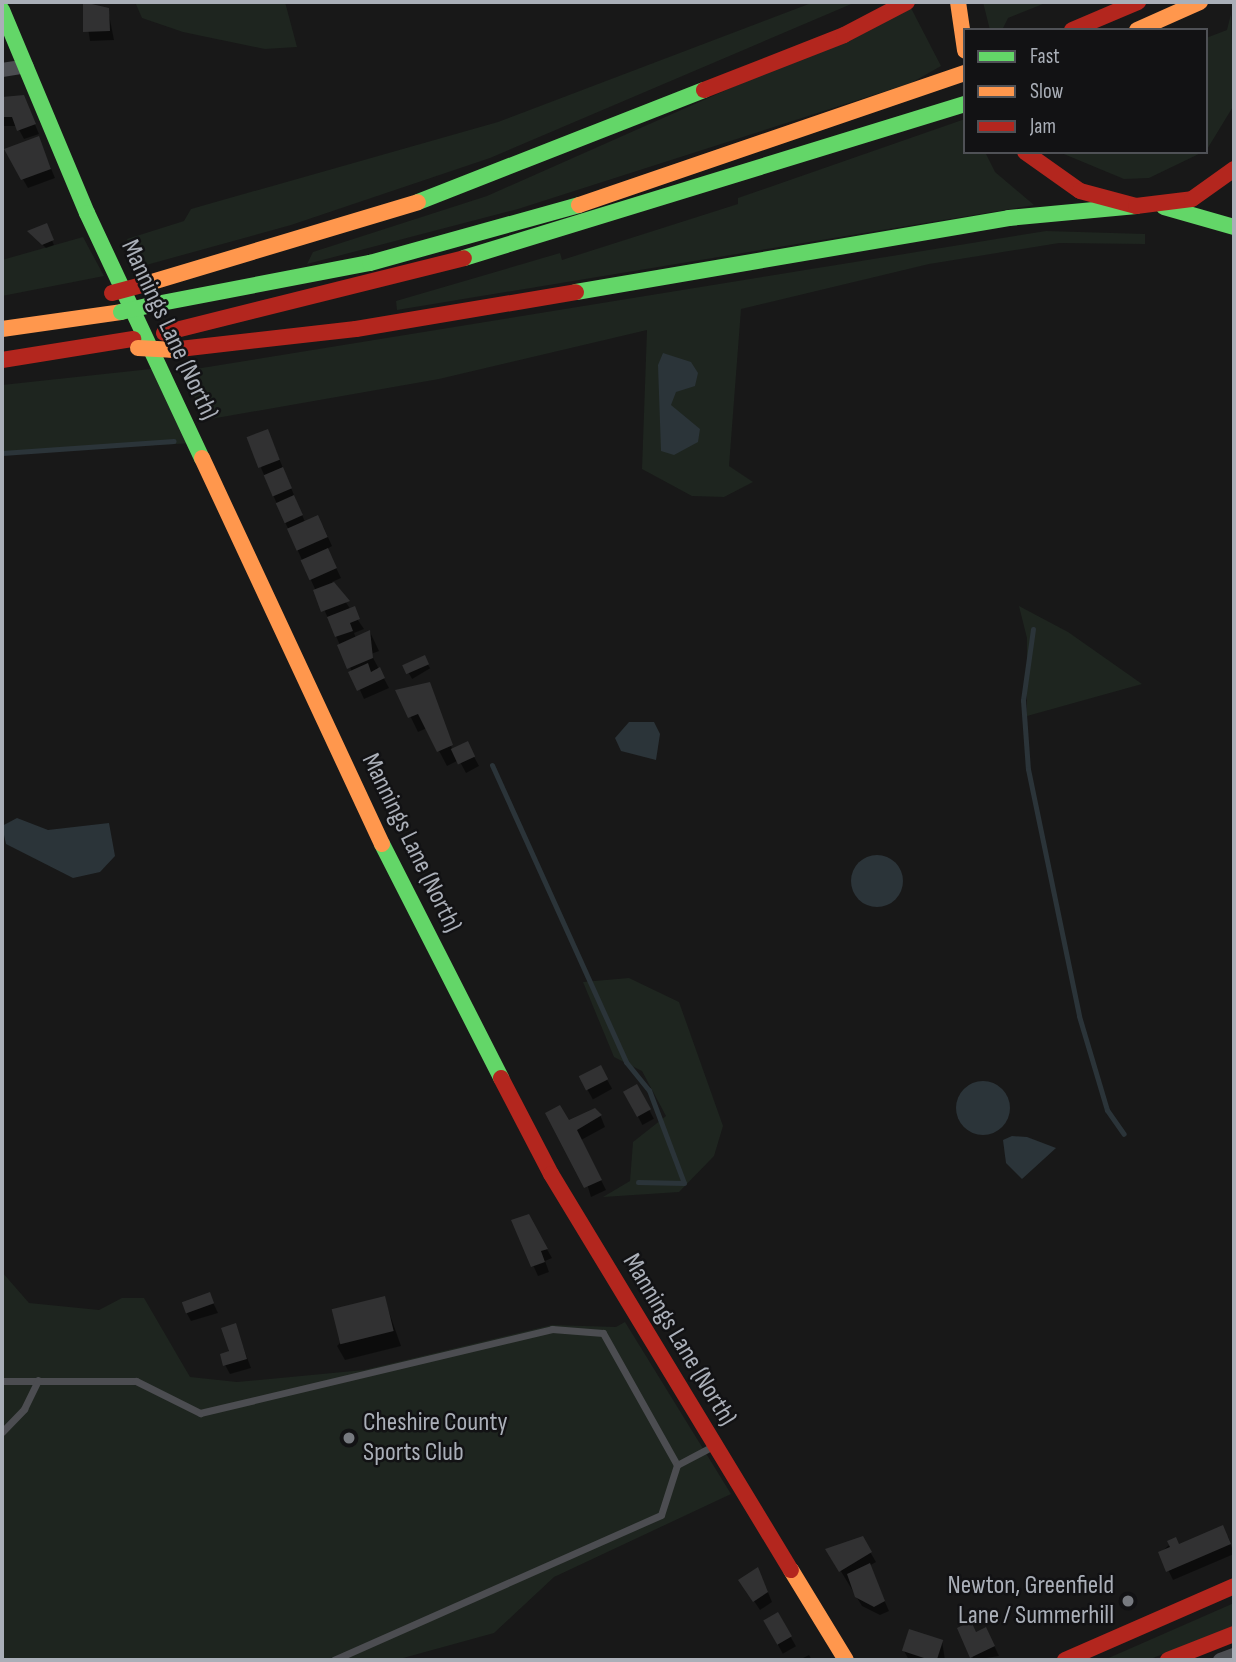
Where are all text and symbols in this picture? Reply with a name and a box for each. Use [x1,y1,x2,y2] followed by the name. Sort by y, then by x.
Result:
[963,28,1208,154] legend
[1030,44,1060,69] text: Fast
[1030,79,1063,104] text: Slow
[1030,114,1056,139] text: Jam
[114,235,224,425] street label: Mannings Lane (North)
[354,749,468,937] street label: Mannings Lane (North)
[615,1248,743,1432] street label: Mannings Lane (North)
[363,1407,507,1468] place label: Cheshire County Sports Club
[341,1430,357,1446] marker: Cheshire County Sports Club
[947,1570,1114,1632] place label: Newton, Greenfield Lane / Summerhill
[1120,1593,1136,1609] marker: Newton, Greenfield Lane / Summerhill

